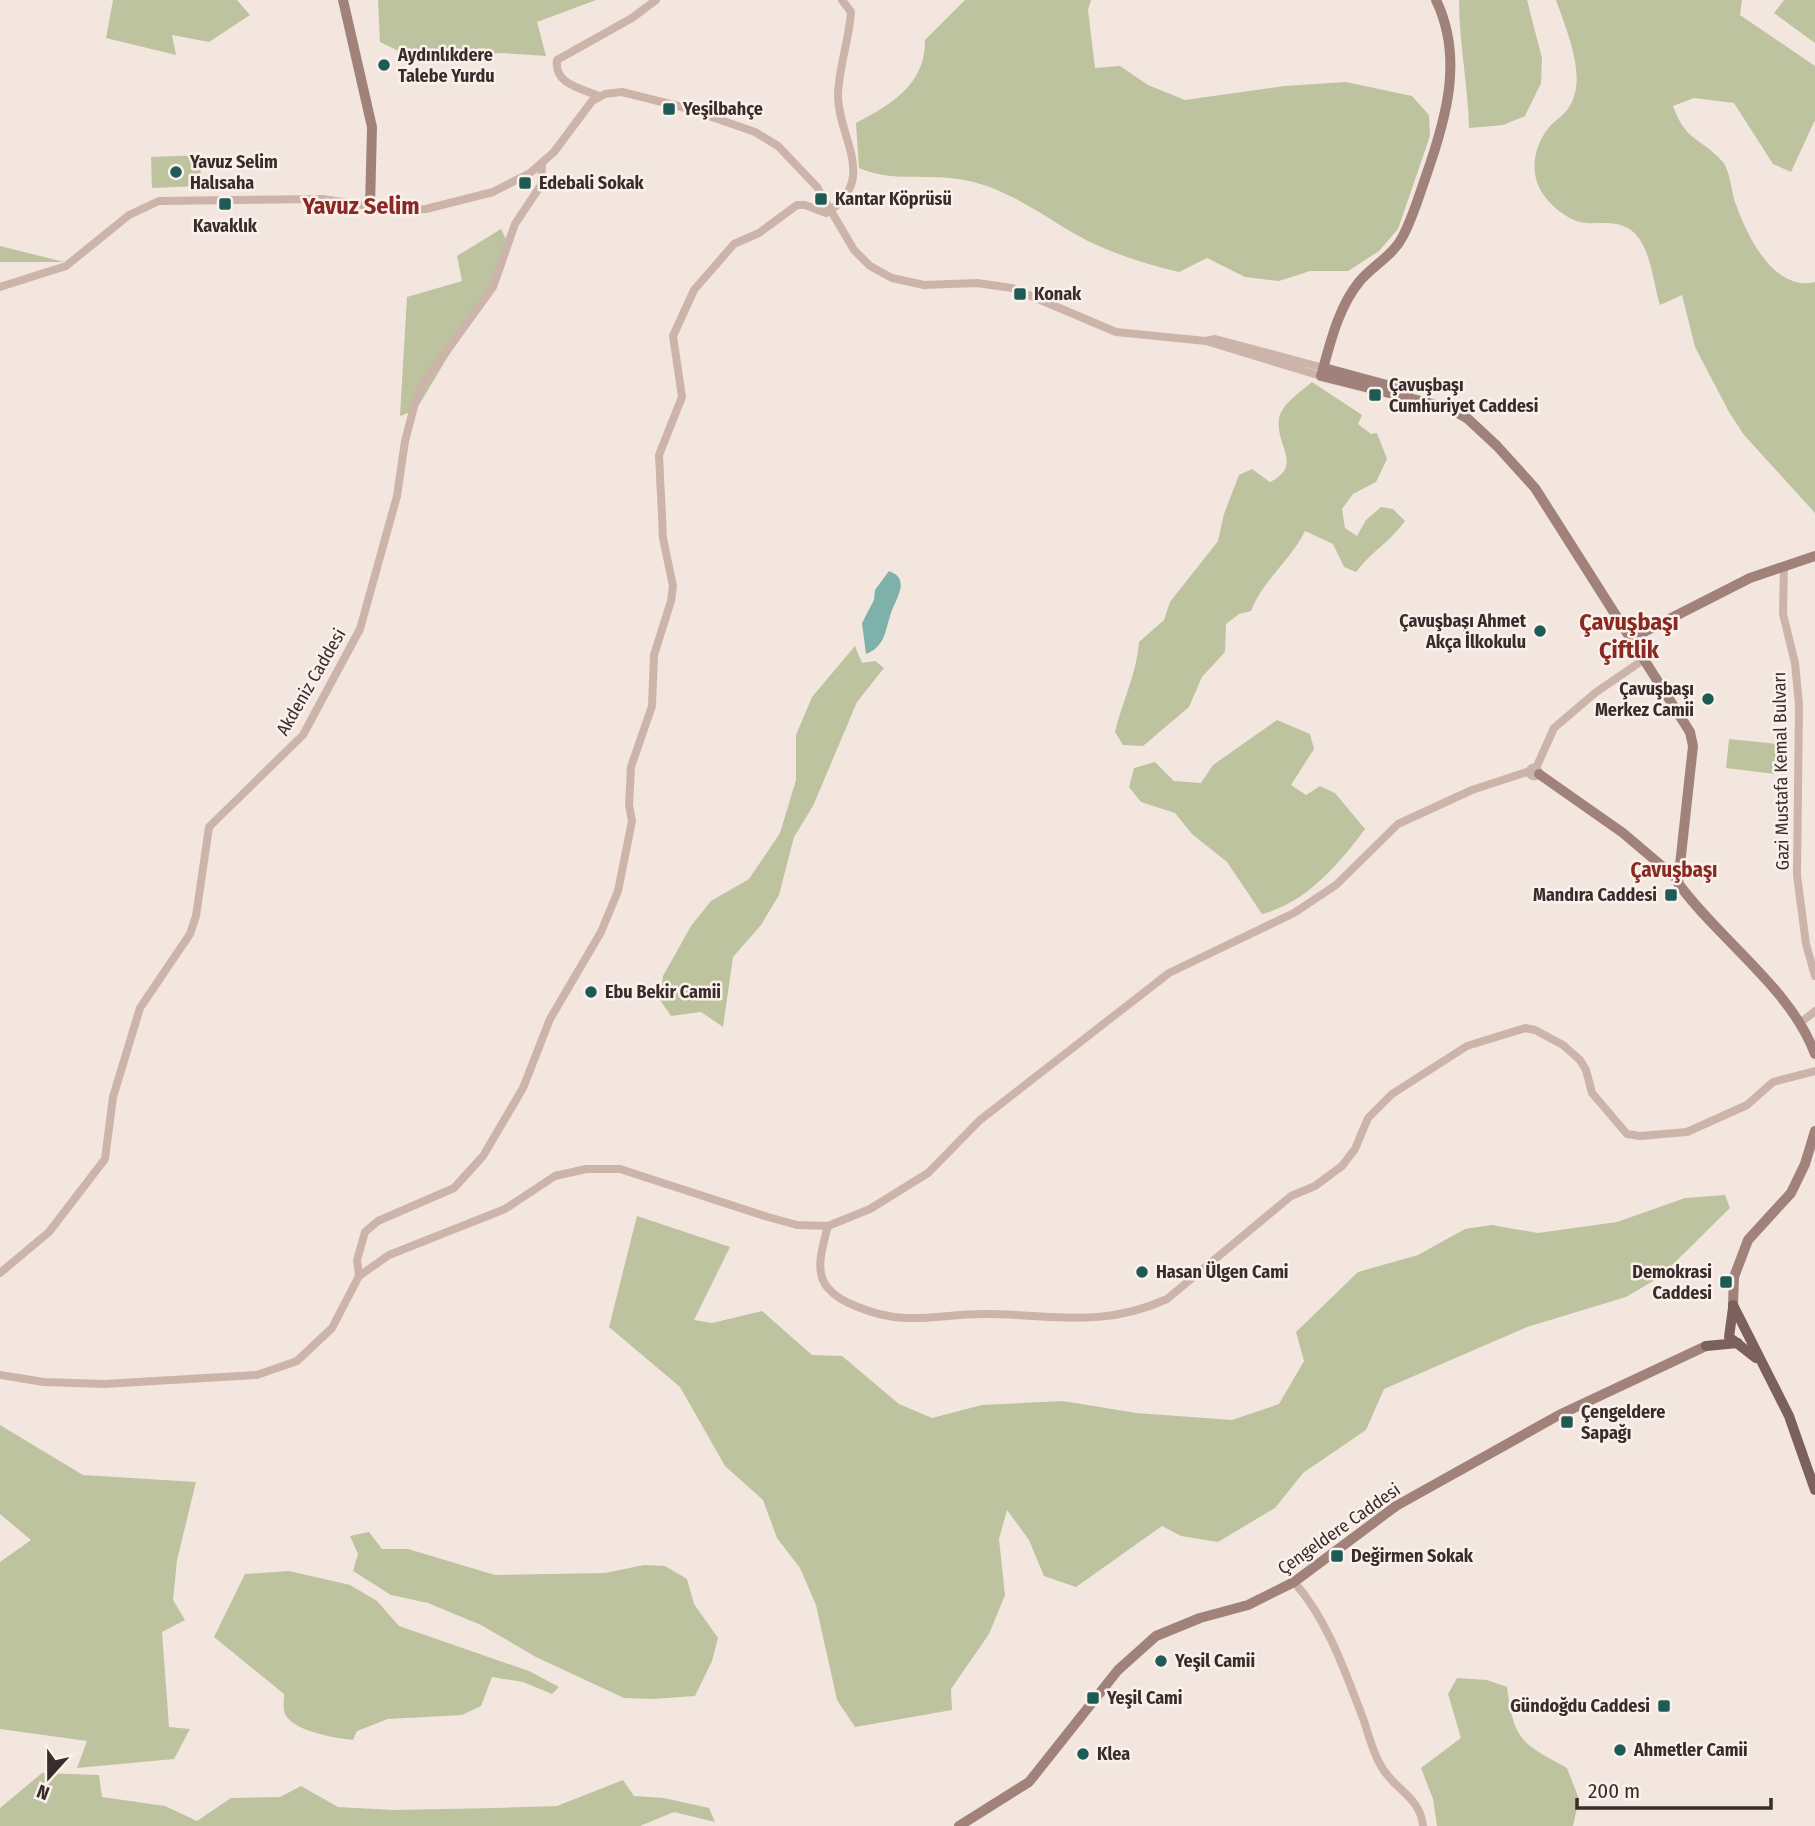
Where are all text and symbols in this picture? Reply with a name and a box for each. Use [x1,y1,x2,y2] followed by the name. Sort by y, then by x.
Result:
[397,44,495,87] place label: Aydınlıkdere Talebe Yurdu
[376,57,392,73] marker: Aydınlıkdere Talebe Yurdu
[682,98,763,120] place label: Yeşilbahçe
[661,101,677,117] marker: Yeşilbahçe
[189,151,278,194] place label: Yavuz Selim Halısaha
[168,164,184,180] marker: Yavuz Selim Halısaha
[539,172,645,194] place label: Edebali Sokak
[517,175,533,191] marker: Edebali Sokak
[835,188,952,210] place label: Kantar Köprüsü
[813,191,829,207] marker: Kantar Köprüsü
[302,192,419,220] district label: Yavuz Selim
[217,196,233,212] marker: Kavaklık
[193,215,258,237] place label: Kavaklık
[1034,283,1082,305] place label: Konak
[1012,286,1028,302] marker: Konak
[1389,374,1538,417] place label: Çavuşbaşı Cumhuriyet Caddesi
[1367,387,1383,403] marker: Çavuşbaşı Cumhuriyet Caddesi
[1579,608,1679,665] district label: Çavuşbaşı Çiftlik
[1399,610,1527,653] place label: Çavuşbaşı Ahmet Akça İlkokulu
[1532,623,1548,639] marker: Çavuşbaşı Ahmet Akça İlkokulu
[272,625,350,739] street label: Akdeniz Caddesi
[1768,672,1794,870] street label: Gazi Mustafa Kemal Bulvarı
[1595,678,1694,721] place label: Çavuşbaşı Merkez Camii
[1700,691,1716,707] marker: Çavuşbaşı Merkez Camii
[1630,857,1718,883] district label: Çavuşbaşı
[1533,884,1657,906] place label: Mandıra Caddesi
[1663,887,1679,903] marker: Mandıra Caddesi
[605,981,721,1003] place label: Ebu Bekir Camii
[583,984,599,1000] marker: Ebu Bekir Camii
[1156,1261,1289,1283] place label: Hasan Ülgen Cami
[1632,1261,1712,1304] place label: Demokrasi Caddesi
[1134,1264,1150,1280] marker: Hasan Ülgen Cami
[1718,1274,1734,1290] marker: Demokrasi Caddesi
[1581,1401,1665,1444] place label: Çengeldere Sapağı
[1559,1414,1575,1430] marker: Çengeldere Sapağı
[1273,1479,1405,1579] street label: Çengeldere Caddesi
[1351,1545,1474,1567] place label: Değirmen Sokak
[1329,1548,1345,1564] marker: Değirmen Sokak
[1174,1650,1255,1672] place label: Yeşil Camii
[1153,1653,1169,1669] marker: Yeşil Camii
[1106,1687,1183,1709] place label: Yeşil Cami
[1085,1690,1101,1706] marker: Yeşil Cami
[1510,1695,1650,1717] place label: Gündoğdu Caddesi
[1656,1698,1672,1714] marker: Gündoğdu Caddesi
[1633,1739,1748,1761] place label: Ahmetler Camii
[14,1742,84,1812] north arrow
[1612,1742,1628,1758] marker: Ahmetler Camii
[1097,1743,1130,1765] place label: Klea
[1075,1746,1091,1762] marker: Klea
[1577,1766,1771,1810] scale bar
[1588,1778,1640,1804] text: 200 m
[34,1780,53,1805] text: N

